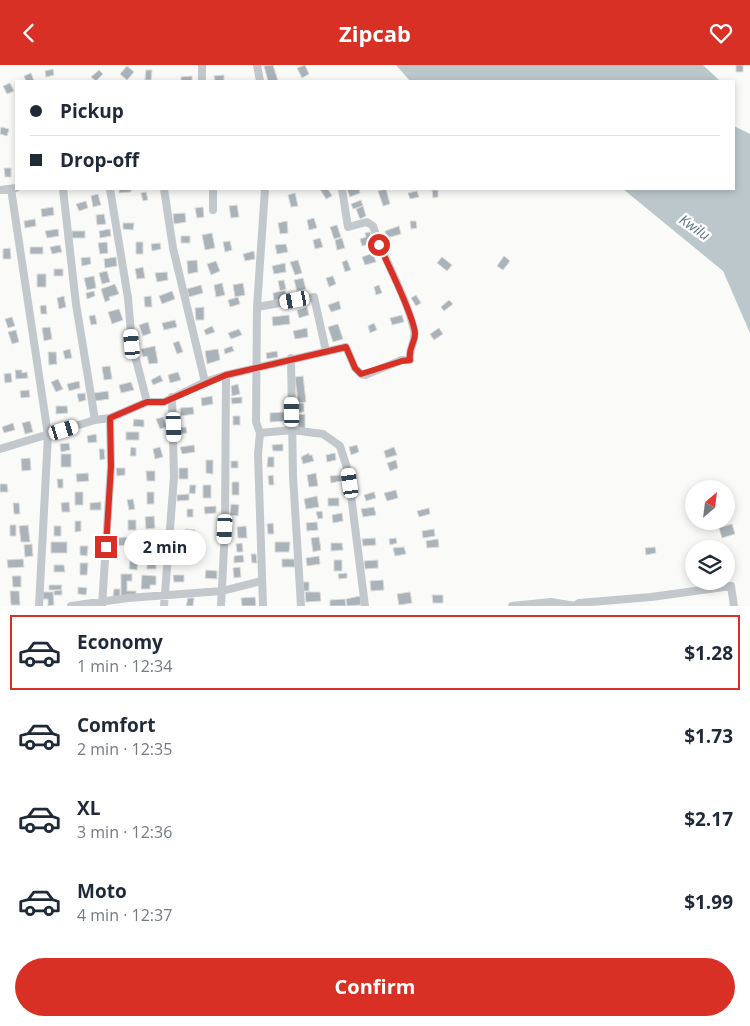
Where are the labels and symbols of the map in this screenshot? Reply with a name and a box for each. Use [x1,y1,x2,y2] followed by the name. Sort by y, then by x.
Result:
[676,210,714,244] water label: Kwilu
[368,234,390,256] route start
[278,290,311,310] car
[123,328,140,360] car
[284,397,299,427] car
[165,412,182,442] car
[47,418,80,442] car
[340,467,359,499] car
[685,480,735,530] north arrow
[216,514,233,544] car
[124,529,206,565] callout: 2 min
[95,536,117,558] route end

